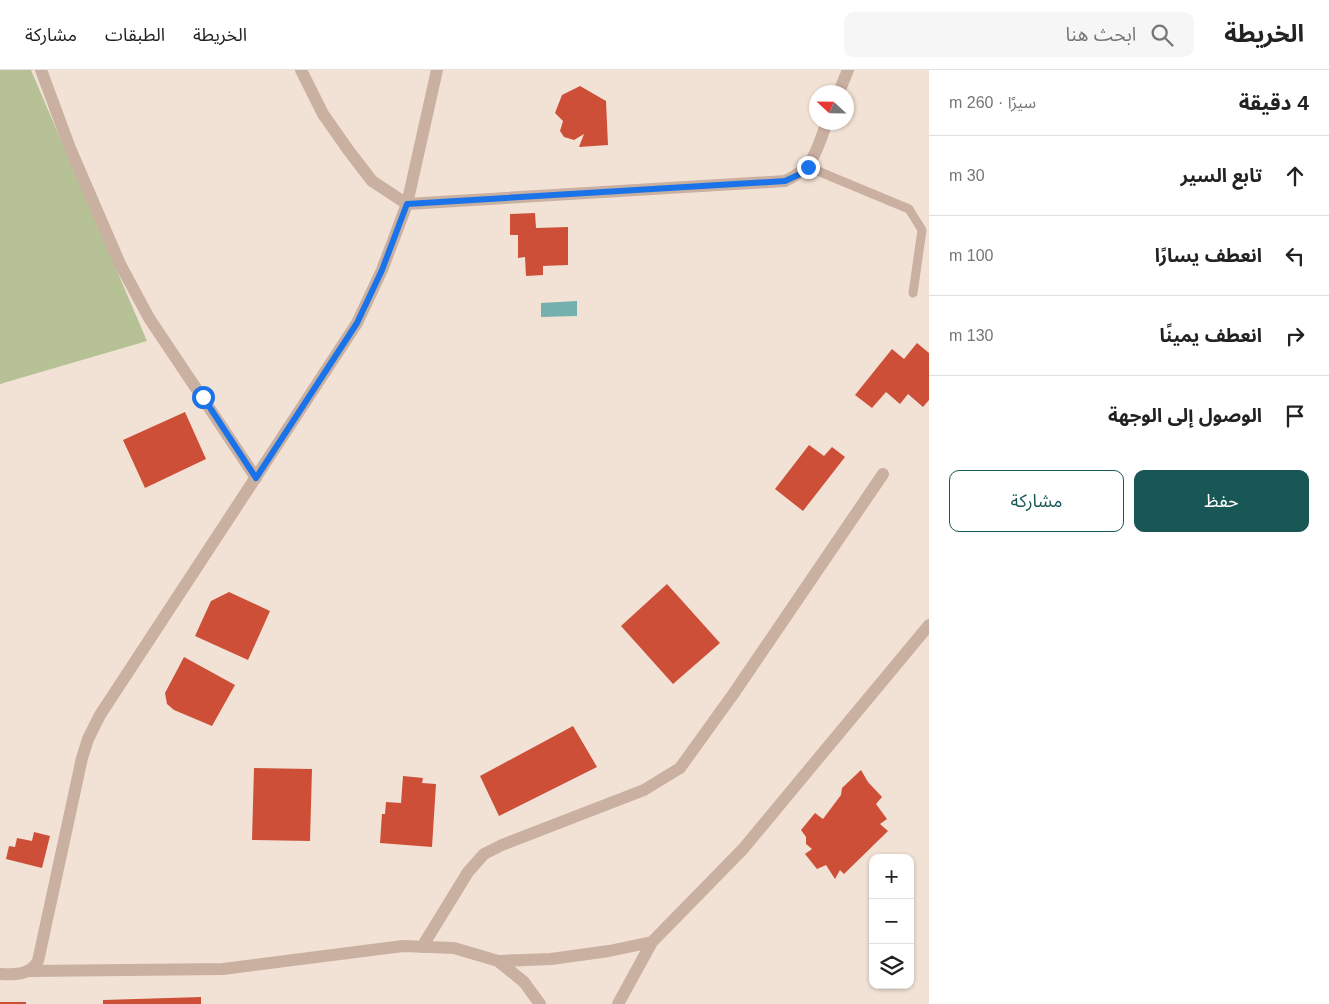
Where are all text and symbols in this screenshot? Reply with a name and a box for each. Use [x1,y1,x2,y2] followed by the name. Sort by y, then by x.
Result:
[844,12,1194,57] search box
[1224,20,1304,47] text: الخريطة
[1148,21,1176,49] icon: search
[1066,24,1136,45] text: ابحث هنا
[25,25,77,45] text: مشاركة
[105,25,165,45] text: الطبقات
[193,25,247,45] text: الخريطة
[809,85,854,130] north arrow
[1239,91,1309,114] text: 4 دقيقة
[949,94,1036,111] text: سيرًا · 260 m
[797,156,820,179] route end
[1281,162,1309,190] icon: ahead
[1180,165,1262,186] text: تابع السير
[949,167,985,184] text: 30 m
[1281,242,1309,270] icon: left
[1155,245,1262,266] text: انعطف يسارًا
[949,247,993,264] text: 100 m
[1281,322,1309,350] icon: right
[1160,325,1262,346] text: انعطف يمينًا
[949,327,993,344] text: 130 m
[192,386,215,409] route start
[1281,402,1309,430] icon: arrive
[1108,405,1262,426] text: الوصول إلى الوجهة
[949,470,1124,532] button: مشاركة
[1134,470,1309,532] button: حفظ
[869,854,914,989] map controls
[869,854,914,899] button: +
[869,899,914,944] button: −
[869,944,914,989] button: layers

